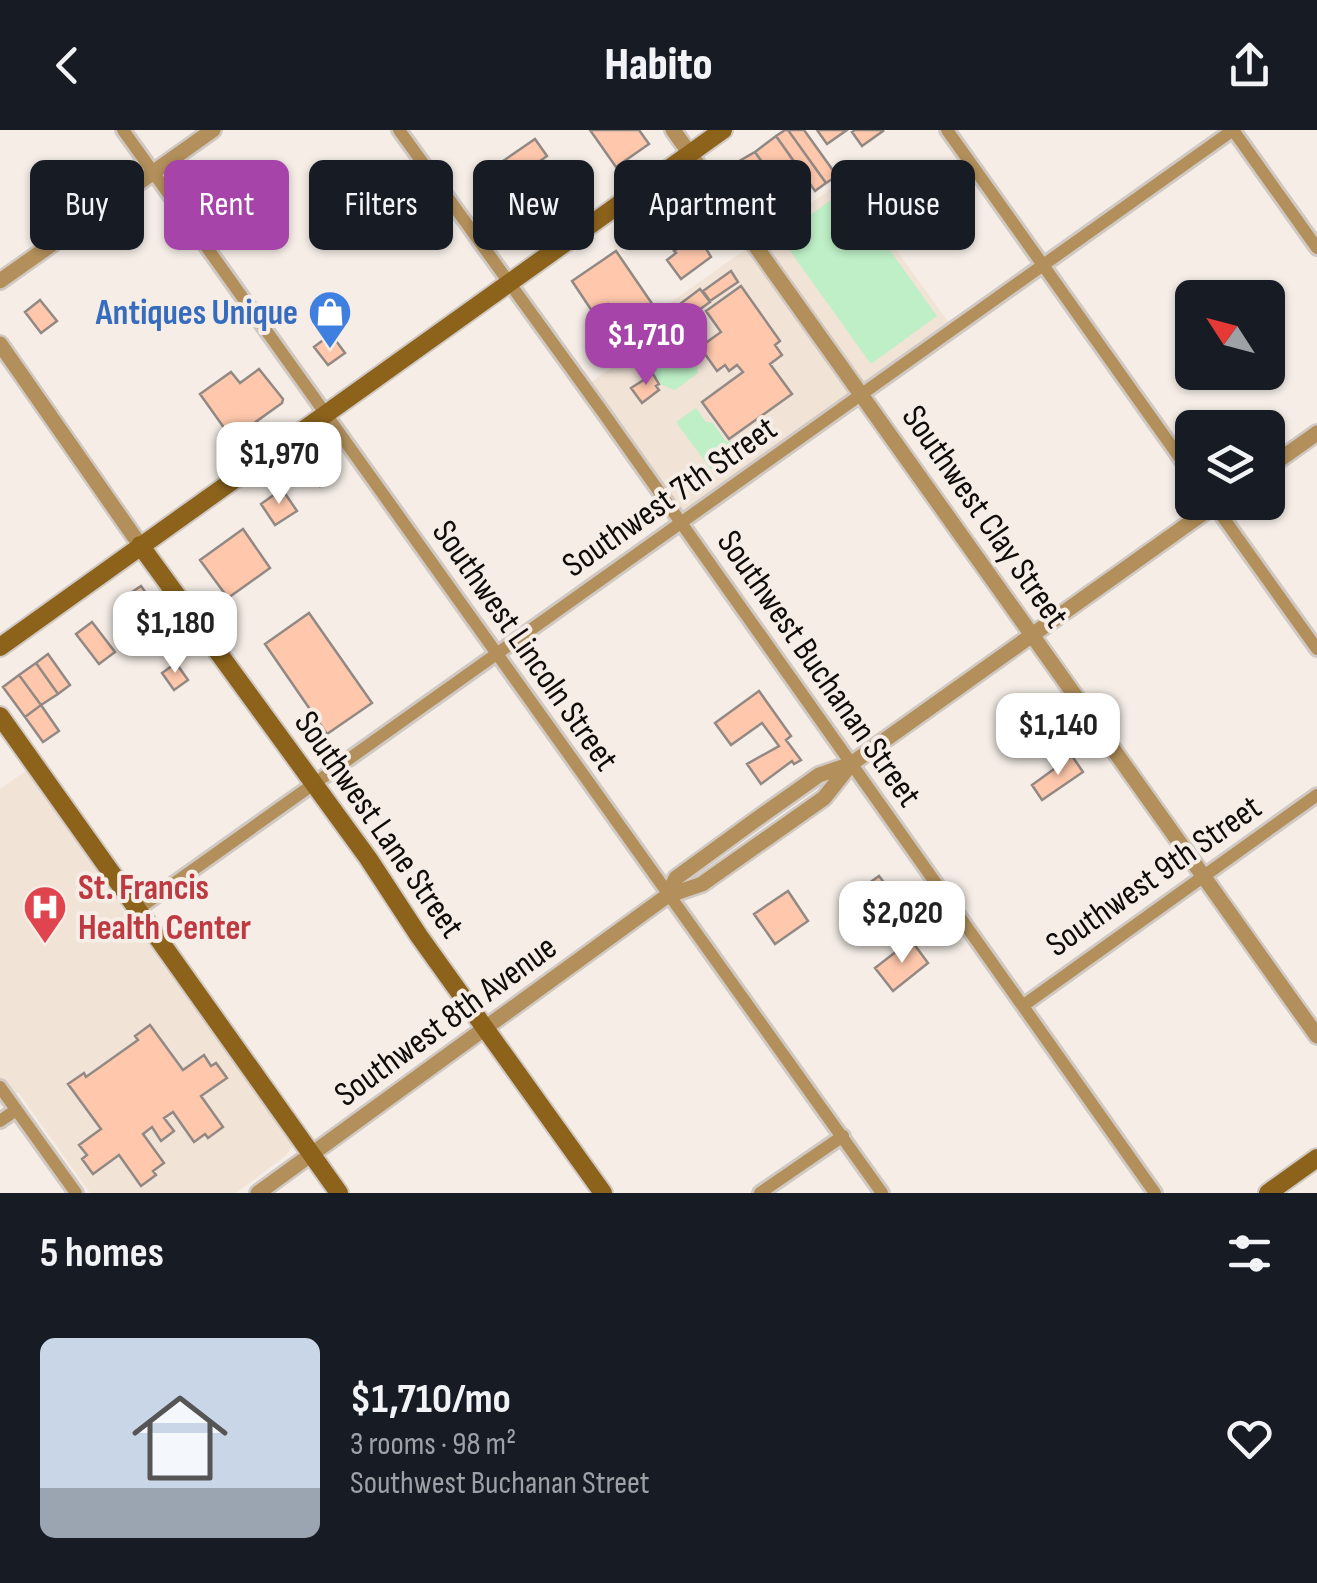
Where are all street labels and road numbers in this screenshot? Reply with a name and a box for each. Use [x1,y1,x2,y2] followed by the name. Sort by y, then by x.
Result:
[892,397,1077,636] street label: Southwest Clay Street
[555,407,785,587] street label: Southwest 7th Street
[422,512,627,779] street label: Southwest Lincoln Street
[707,522,930,815] street label: Southwest Buchanan Street
[285,703,473,947] street label: Southwest Lane Street
[1038,786,1270,966] street label: Southwest 9th Street
[326,926,565,1116] street label: Southwest 8th Avenue

